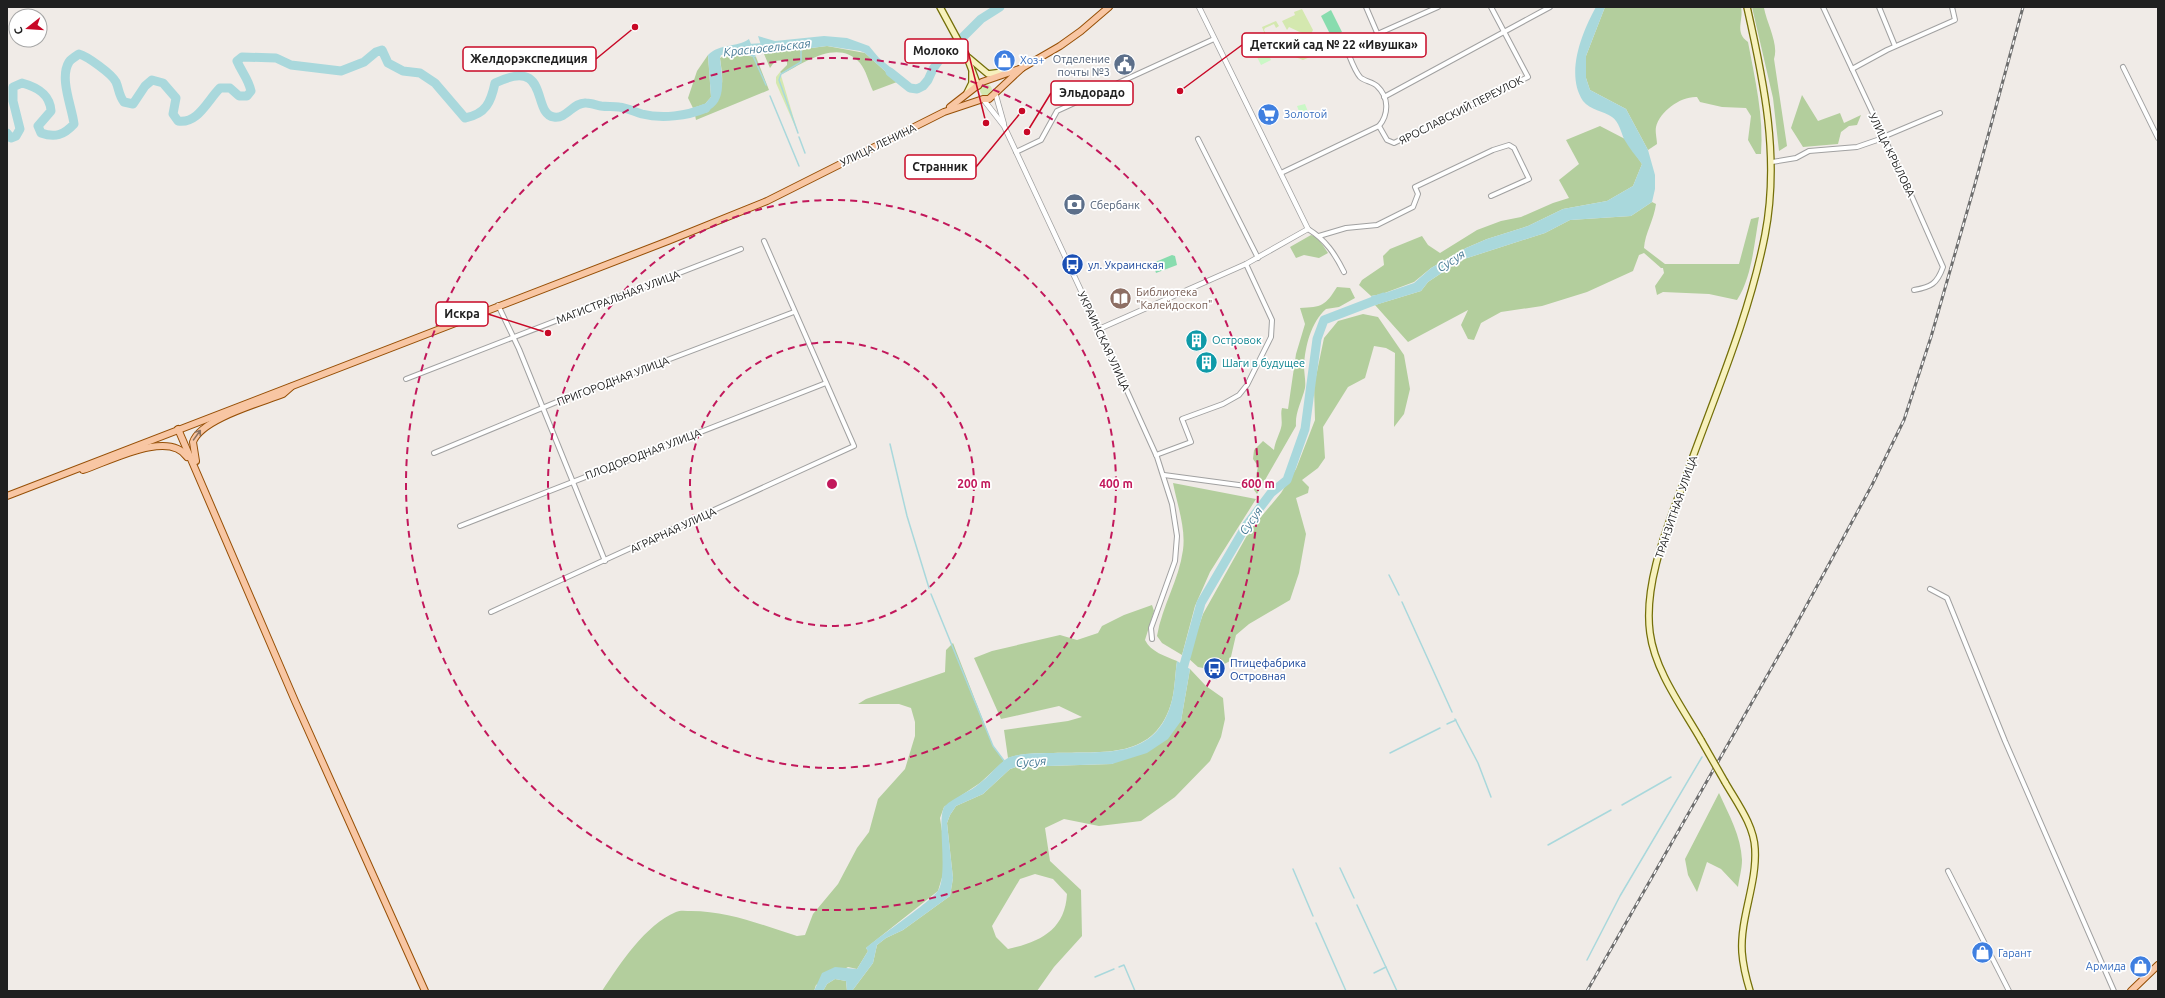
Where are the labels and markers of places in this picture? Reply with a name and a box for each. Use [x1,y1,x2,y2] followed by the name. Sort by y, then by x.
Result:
[1242,33,1426,57] callout: Детский сад № 22 «Ивушка»
[905,39,968,63] callout: Молоко
[463,47,596,71] callout: Желдорэкспедиция
[992,47,1018,73] shop icon: Хоз+
[1112,52,1138,78] public building icon: Отделение почты №3
[1053,53,1110,78] place label: Отделение почты №3
[1020,54,1045,66] place label: Хоз+
[1051,81,1133,105] callout: Эльдорадо
[1256,101,1282,127] supermarket icon: Золотой
[1284,108,1327,120] place label: Золотой
[905,155,976,179] callout: Странник
[1062,192,1088,218] bank icon: Сбербанк
[1090,199,1140,211] place label: Сбербанк
[1059,252,1085,278] bus stop icon: ул. Украинская
[1088,259,1164,271] place label: ул. Украинская
[1108,285,1134,311] library icon: Библиотека "Калейдоскоп"
[1136,286,1212,311] place label: Библиотека "Калейдоскоп"
[436,302,488,326] callout: Искра
[1184,327,1210,353] building icon: Островок
[1212,334,1262,346] place label: Островок
[1194,350,1220,376] building icon: Шаги в будущее
[1222,357,1305,369] place label: Шаги в будущее
[825,477,839,491] centre of rings
[1202,656,1228,682] bus stop icon: Птицефабрика Островная
[1230,657,1306,682] place label: Птицефабрика Островная
[1970,940,1996,966] shop icon: Гарант
[1998,947,2032,959] place label: Гарант
[2128,953,2154,979] shop icon: Армида
[2086,960,2126,972] place label: Армида

